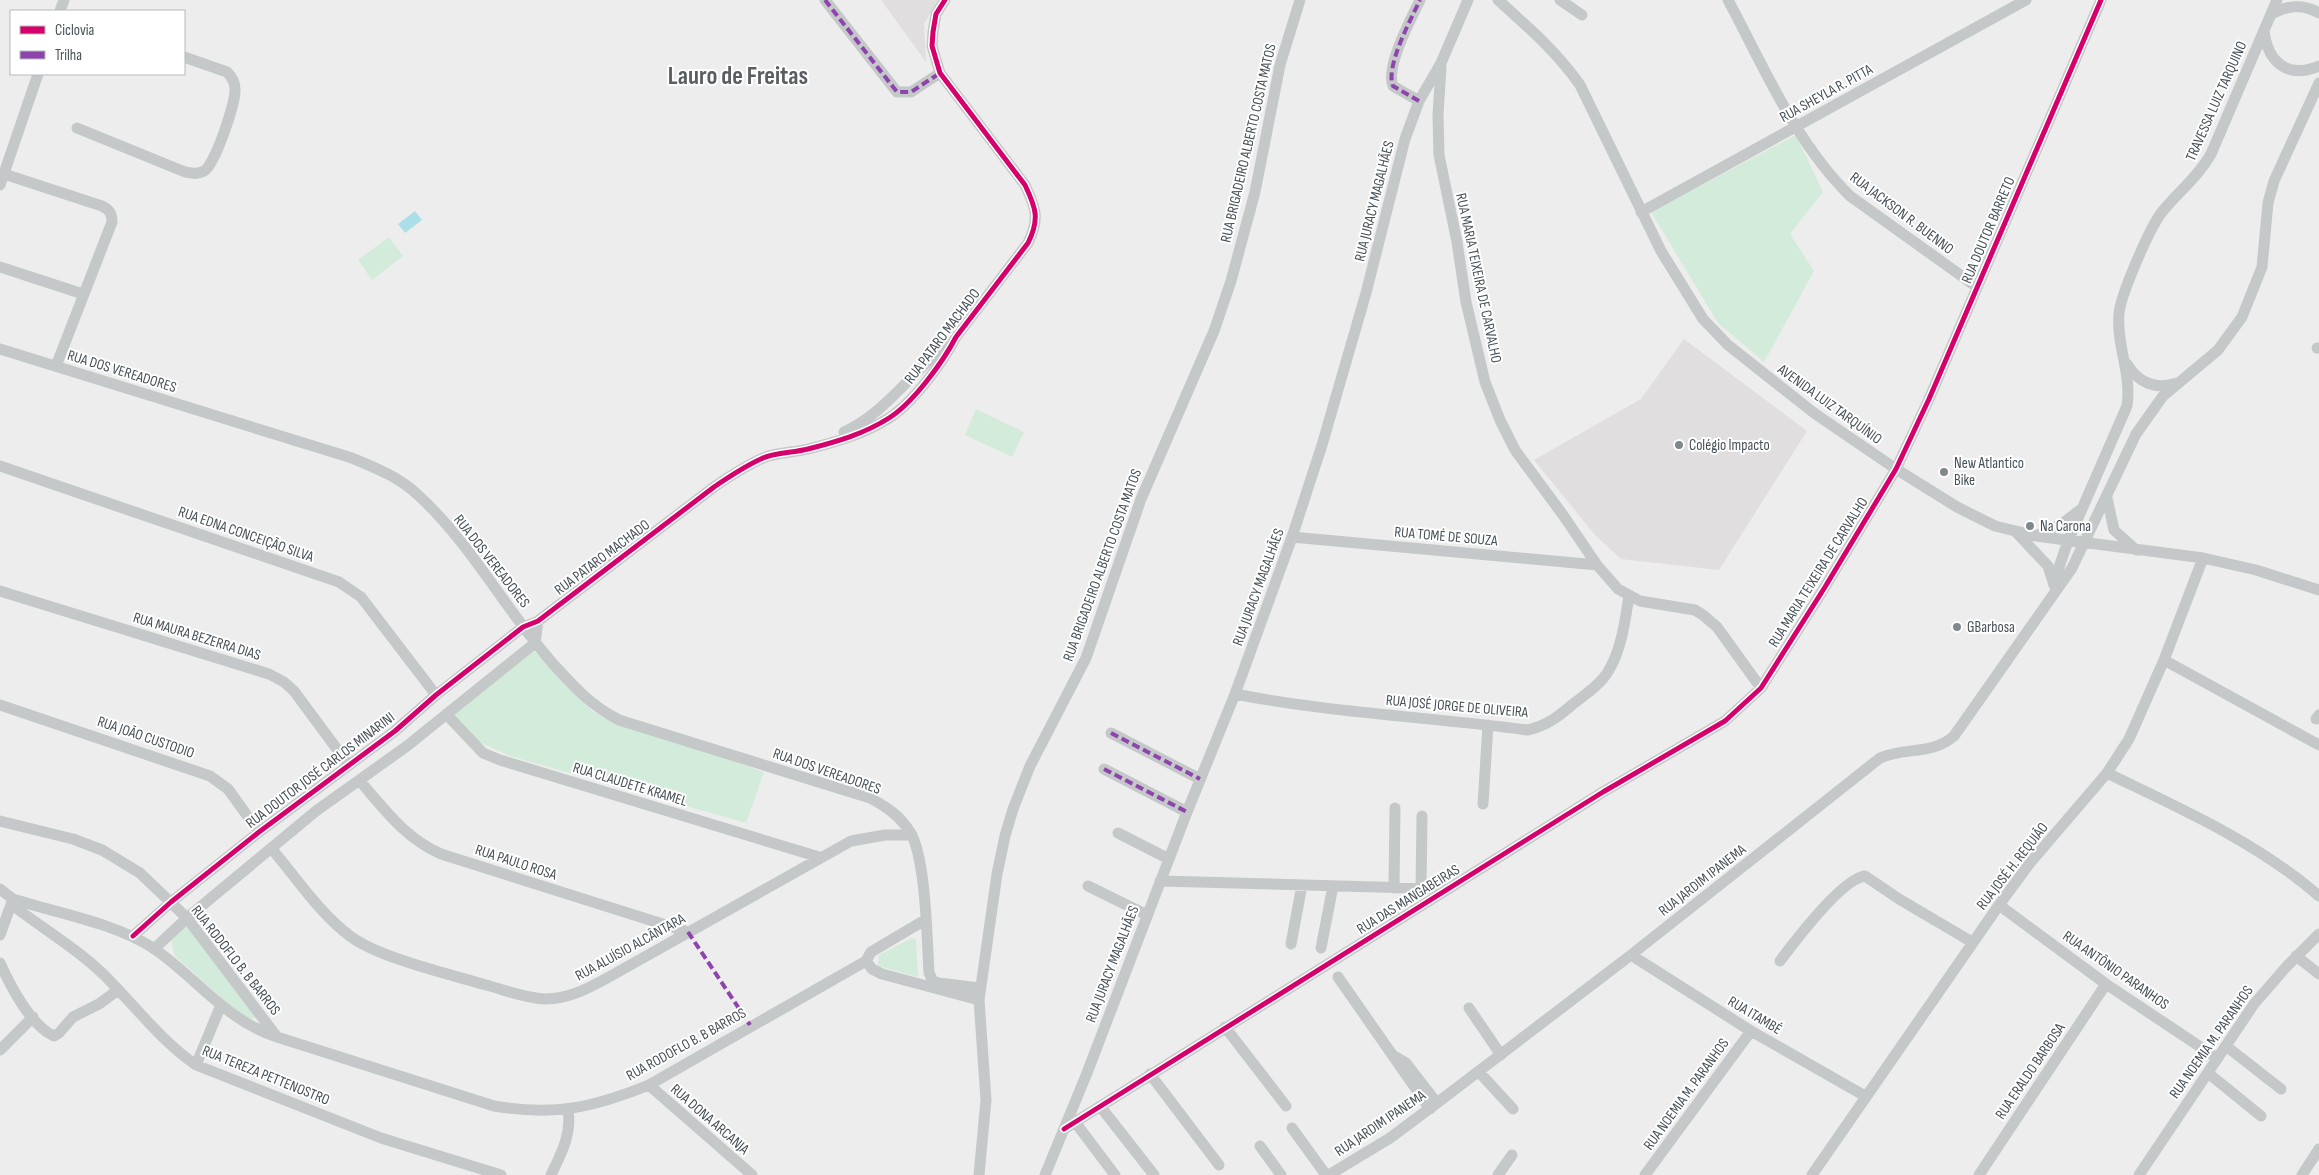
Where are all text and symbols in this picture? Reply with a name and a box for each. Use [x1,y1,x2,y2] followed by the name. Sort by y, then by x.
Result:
[10,10,185,75] legend
[55,21,95,40] text: Ciclovia
[2181,38,2251,164] street label: TRAVESSA LUIZ TARQUINO
[1216,42,1281,244] street label: RUA BRIGADEIRO ALBERTO COSTA MATOS
[55,46,82,65] text: Trilha
[1776,60,1877,127] street label: RUA SHEYLA R. PITTA
[668,61,808,92] district label: Lauro de Freitas
[1350,139,1399,263] street label: RUA JURACY MAGALHÃES
[1846,168,1957,259] street label: RUA JACKSON R. BUENNO
[1957,174,2019,286] street label: RUA DOUTOR BARRETO
[1451,191,1506,365] street label: RUA MARIA TEIXEIRA DE CARVALHO
[900,285,984,388] street label: RUA PATARO MACHADO
[65,346,179,397] street label: RUA DOS VEREADORES
[1773,360,1886,449] street label: AVENIDA LUIZ TARQUÍNIO
[1689,436,1770,455] place label: Colégio Impacto
[1673,439,1685,451] marker: Colégio Impacto
[1954,454,2024,490] place label: New Atlantico Bike
[1059,466,1146,664] street label: RUA BRIGADEIRO ALBERTO COSTA MATOS
[1938,466,1950,478] marker: New Atlantico Bike
[1764,494,1872,651] street label: RUA MARIA TEIXEIRA DE CARVALHO
[176,502,317,567] street label: RUA EDNA CONCEIÇÃO SILVA
[449,511,534,612] street label: RUA DOS VEREADORES
[551,515,654,599] street label: RUA PATARO MACHADO
[2040,517,2091,536] place label: Na Carona
[2024,520,2036,532] marker: Na Carona
[1394,523,1499,551] street label: RUA TOMÉ DE SOUZA
[1228,526,1289,649] street label: RUA JURACY MAGALHÃES
[131,608,263,665] street label: RUA MAURA BEZERRA DIAS
[1967,618,2015,637] place label: GBarbosa
[1951,621,1963,633] marker: GBarbosa
[1385,691,1529,722] street label: RUA JOSÉ JORGE DE OLIVEIRA
[242,708,399,833] street label: RUA DOUTOR JOSÉ CARLOS MINARINI
[95,712,197,763] street label: RUA JOÃO CUSTODIO
[770,744,883,799] street label: RUA DOS VEREADORES
[570,758,690,811] street label: RUA CLAUDETE KRAMEL
[1972,819,2052,914] street label: RUA JOSÉ H. REQUIÃO
[473,840,560,885] street label: RUA PAULO ROSA
[1655,840,1750,920] street label: RUA JARDIM IPANEMA
[1353,860,1463,939] street label: RUA DAS MANGABEIRAS
[187,902,284,1019] street label: RUA RODOFLO B. B BARROS
[1081,903,1143,1025] street label: RUA JURACY MAGALHÃES
[572,909,689,985] street label: RUA ALUÍSIO ALCÂNTARA
[2059,927,2173,1014] street label: RUA ANTÔNIO PARANHOS
[2165,982,2258,1102] street label: RUA NOEMIA M. PARANHOS
[1724,992,1785,1039] street label: RUA ITAMBÉ
[623,1004,750,1085] street label: RUA RODOFLO B. B BARROS
[1991,1019,2070,1123] street label: RUA ERALDO BARBOSA
[1639,1035,1733,1154] street label: RUA NOEMIA M. PARANHOS
[199,1041,332,1110] street label: RUA TEREZA PETTENOSTRO
[666,1080,753,1159] street label: RUA DONA ARCANJA
[1331,1086,1430,1161] street label: RUA JARDIM IPANEMA

